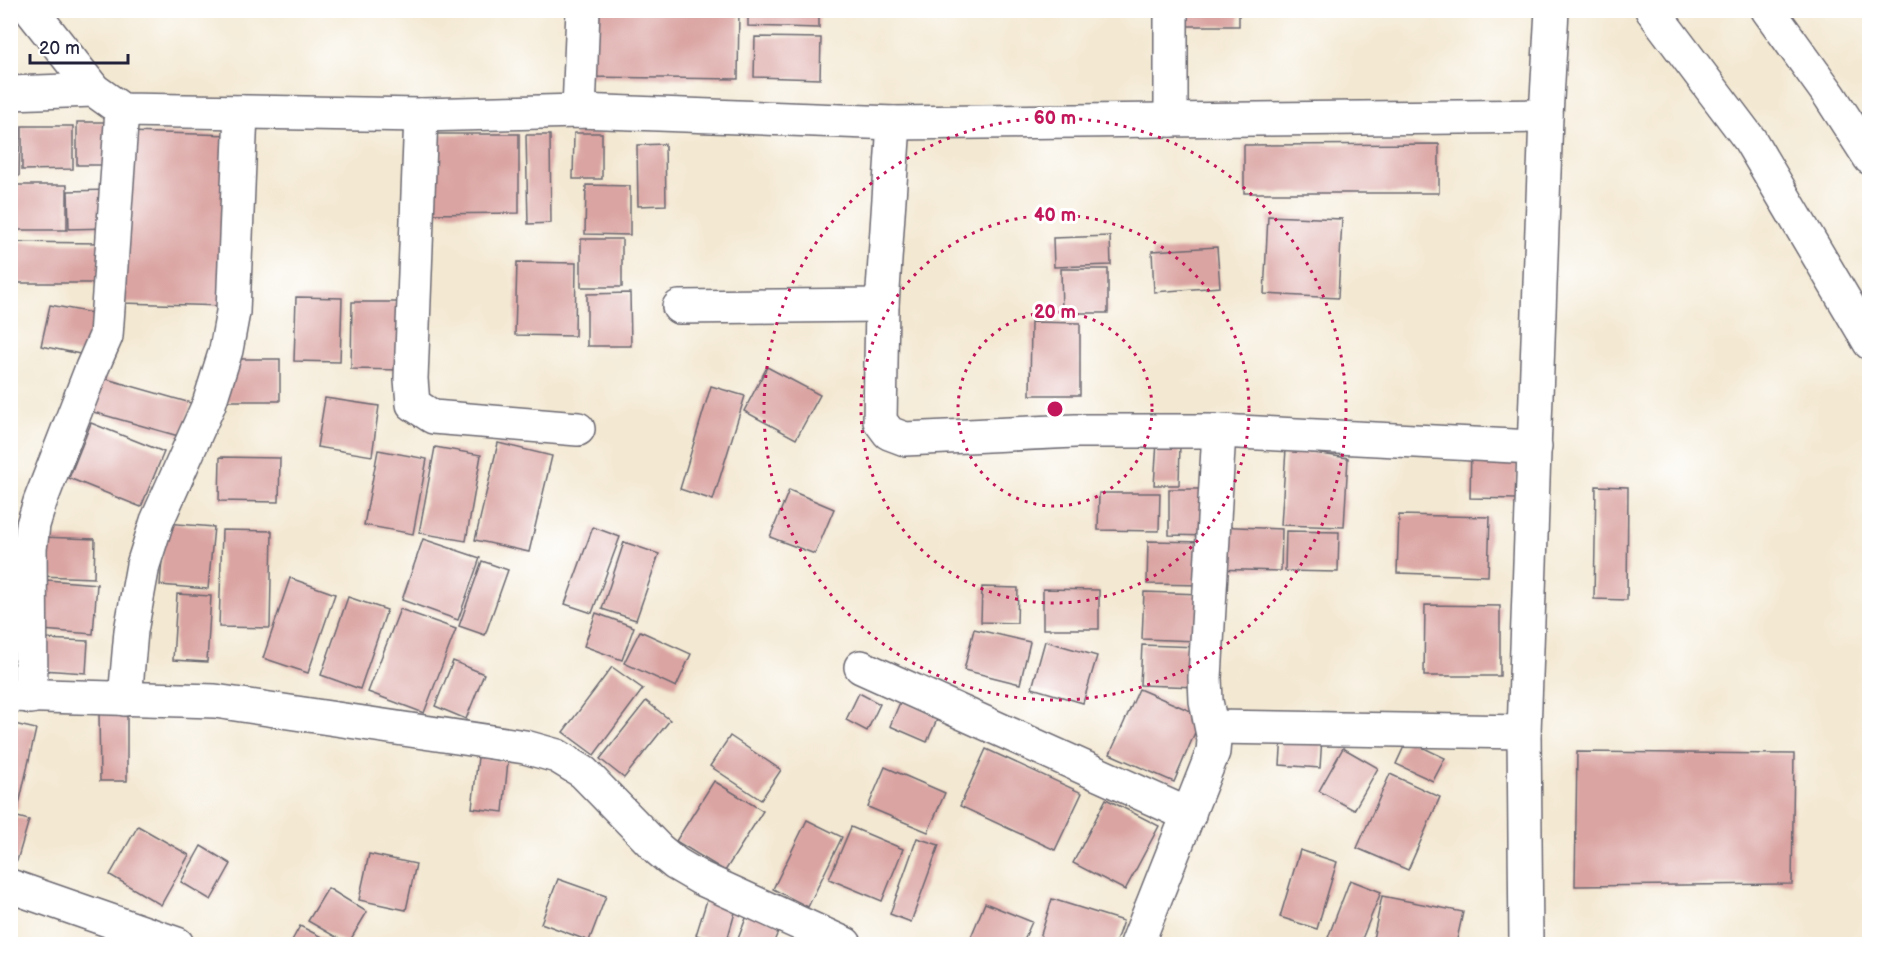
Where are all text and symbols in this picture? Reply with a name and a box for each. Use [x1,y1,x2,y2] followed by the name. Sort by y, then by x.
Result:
[30,27,128,65] scale bar
[39,38,80,59] text: 20 m
[1034,108,1076,129] text: 60 m
[1034,205,1076,226] text: 40 m
[1034,302,1076,323] text: 20 m
[1045,399,1065,419] centre of rings

